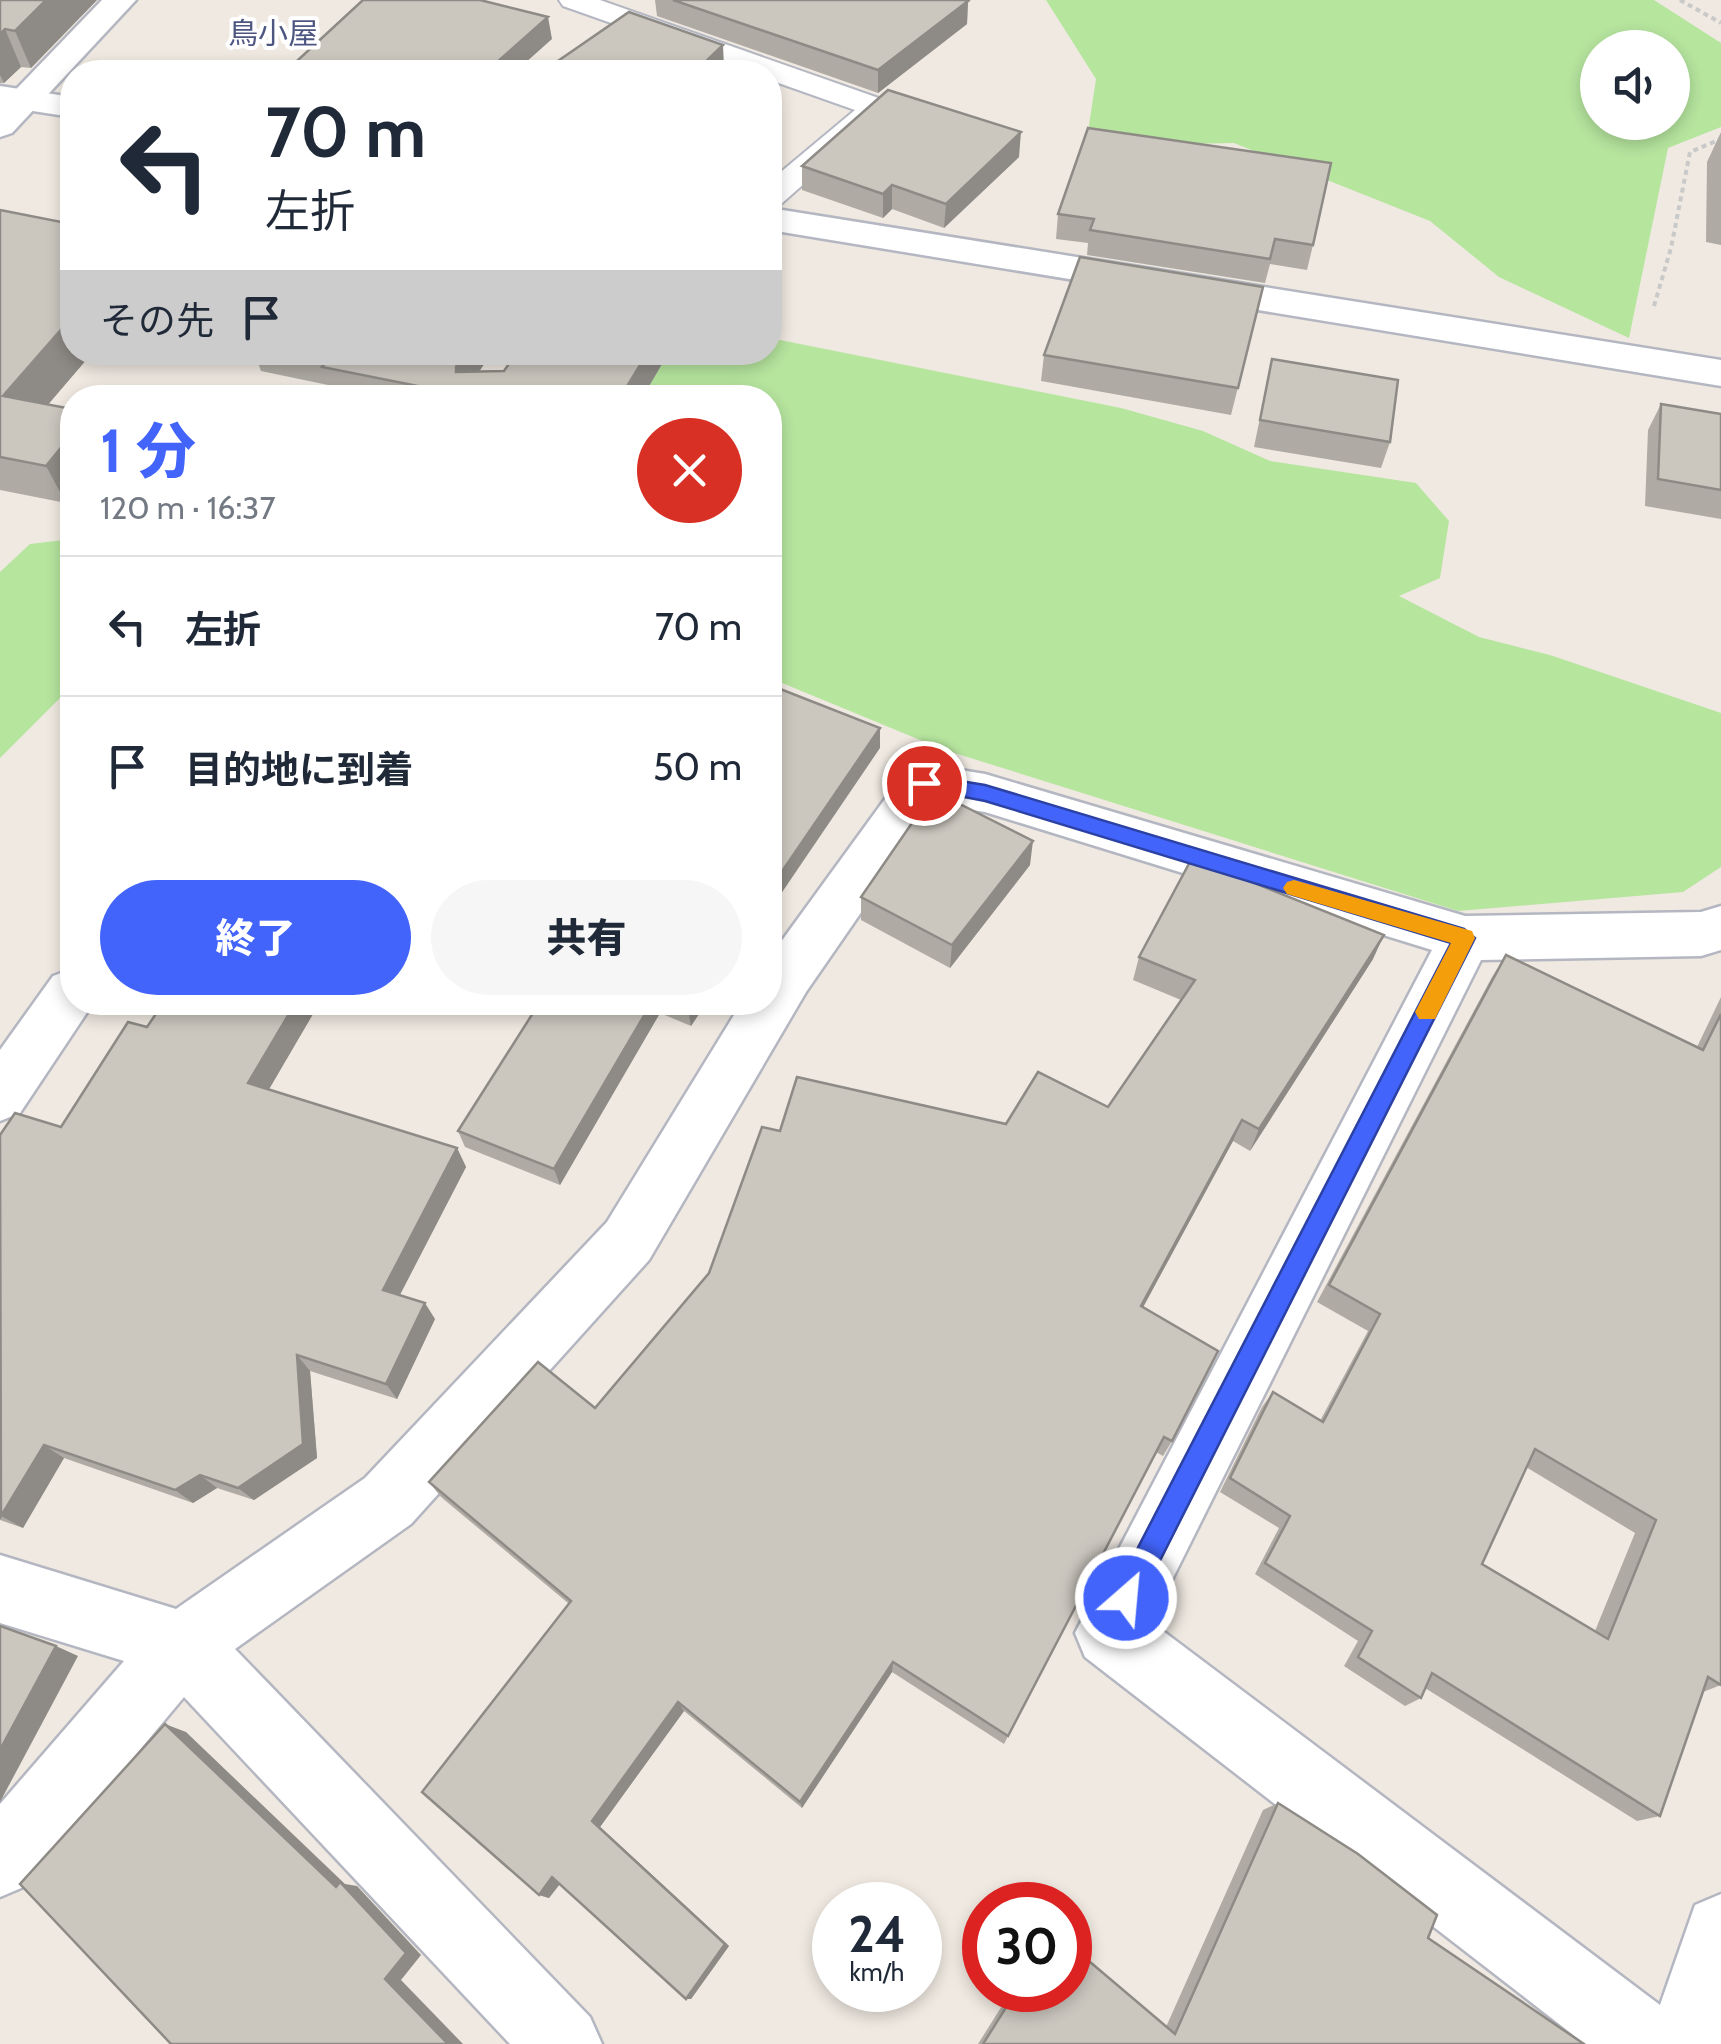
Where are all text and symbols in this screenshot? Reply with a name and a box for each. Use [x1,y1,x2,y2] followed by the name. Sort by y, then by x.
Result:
[228,15,318,52] district label: 鳥小屋
[1580,30,1690,140] map controls
[1580,30,1690,140] button: sound
[265,89,426,175] text: 70 m
[100,100,230,230] icon: left
[265,184,355,238] text: 左折
[234,290,289,345] icon: arrive
[100,297,214,344] text: その先
[100,414,196,487] text: 1 分
[637,418,742,523] button: close
[100,488,276,527] text: 120 m · 16:37
[100,599,155,654] icon: left
[655,603,742,650] text: 70 m
[185,606,261,653] text: 左折
[100,739,155,794] icon: arrive
[882,741,967,826] pin
[653,743,742,790] text: 50 m
[185,746,413,793] text: 目的地に到着
[897,756,952,811] icon: arrive
[100,880,411,995] button: 終了
[431,880,742,995] button: 共有
[1074,1546,1178,1650] position arrow
[962,1882,1092,2012] speed limit sign: 30
[848,1904,906,1965] text: 24
[850,1957,904,1987] text: km/h

